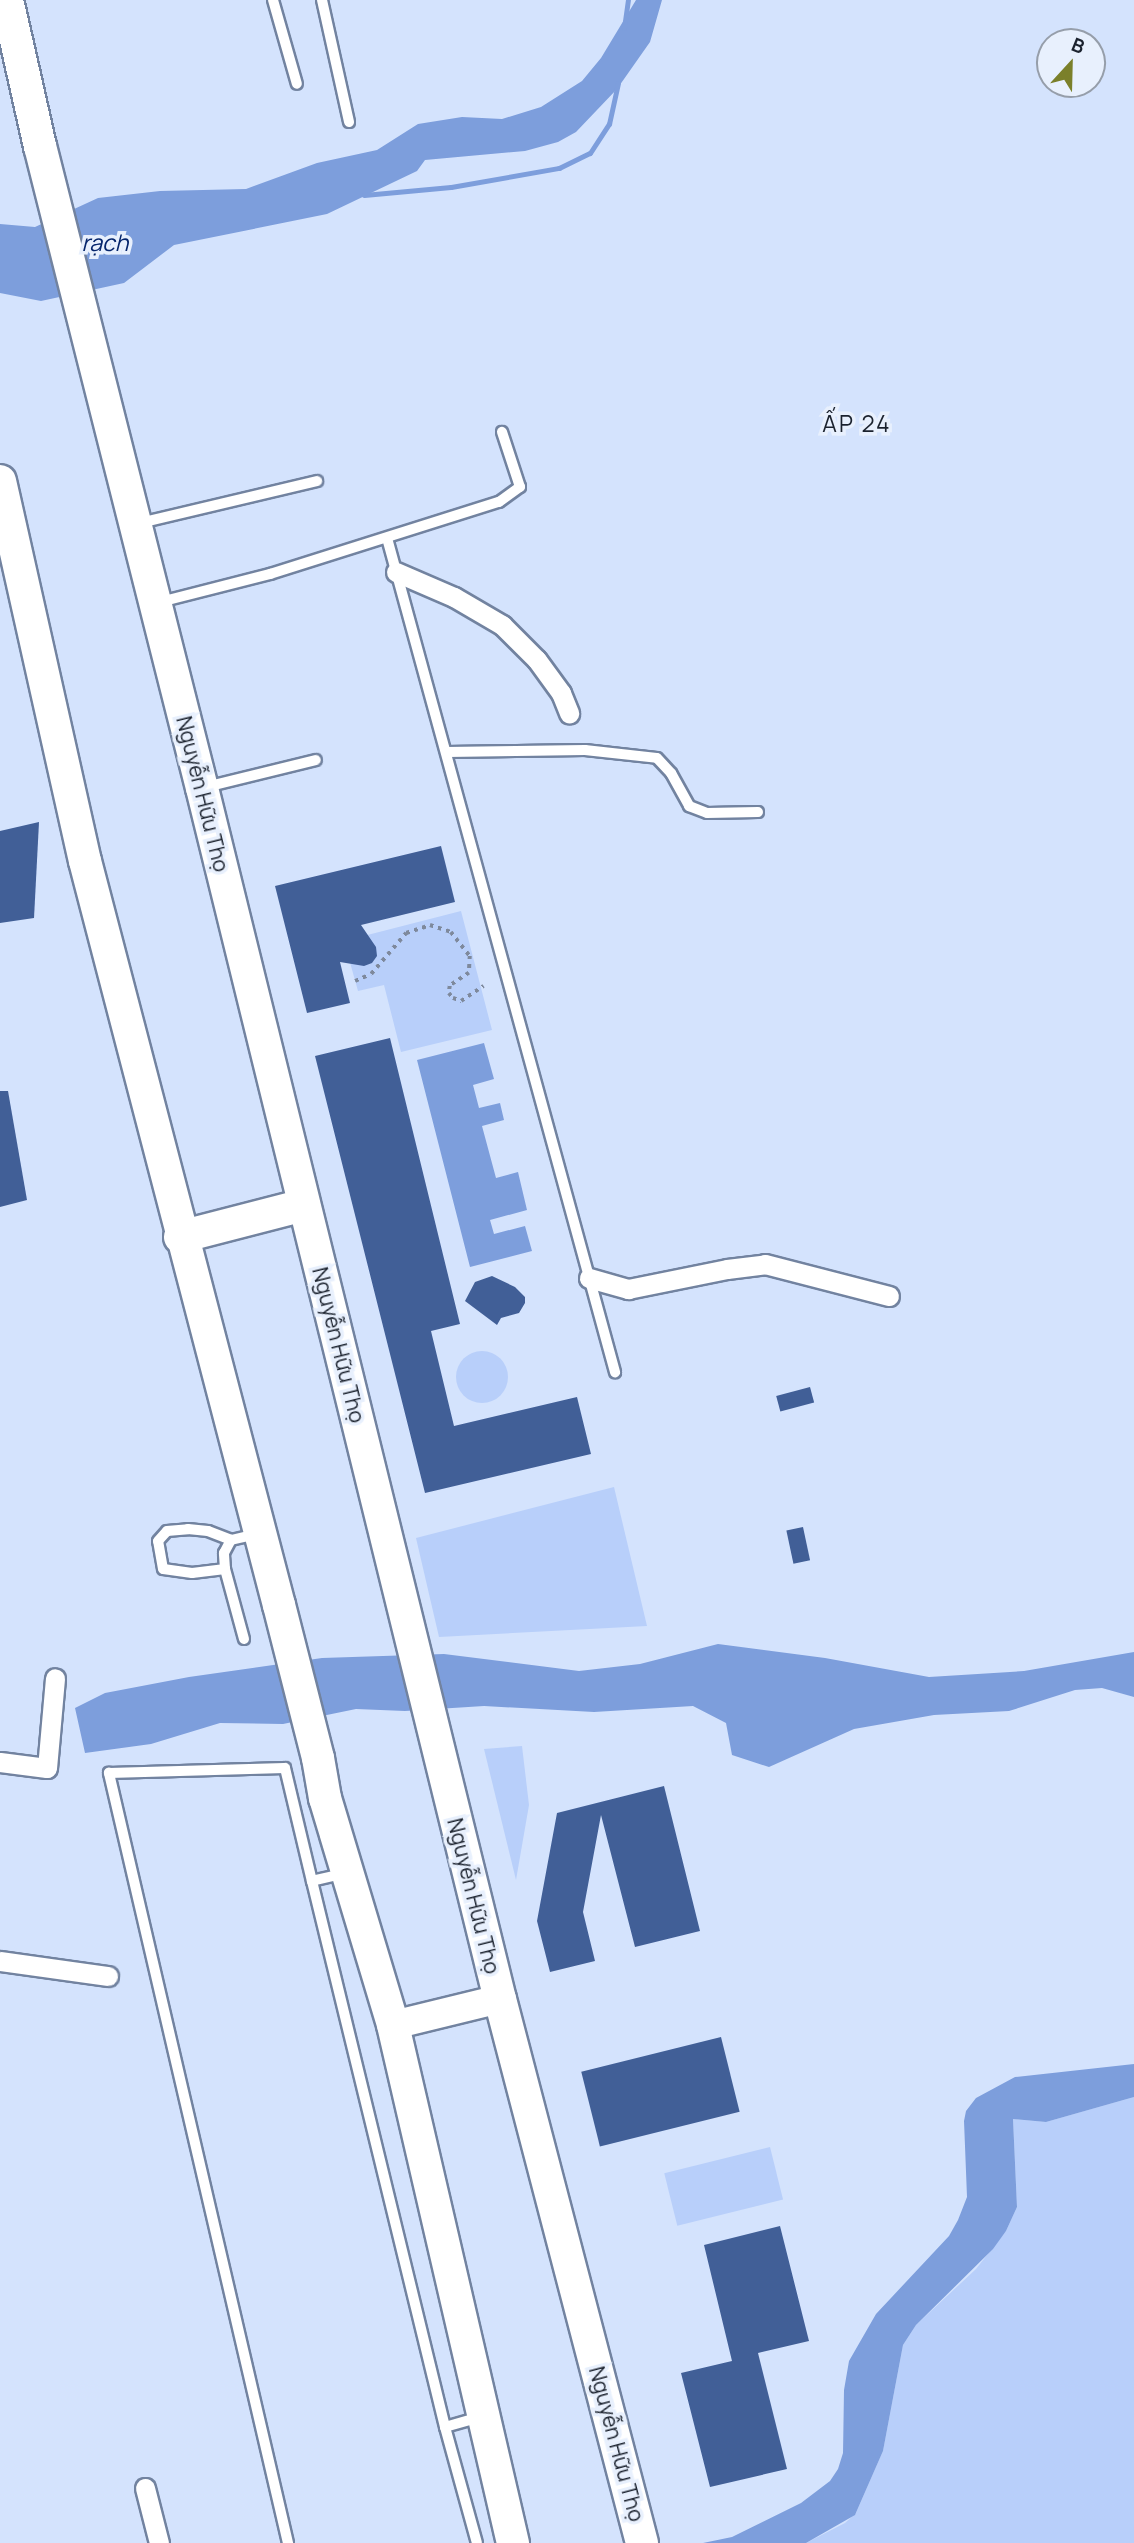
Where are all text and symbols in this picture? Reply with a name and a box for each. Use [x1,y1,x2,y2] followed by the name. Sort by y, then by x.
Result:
[1036,28,1106,98] north arrow
[1068,31,1089,60] text: B
[81,228,129,256] water label: rạch
[823,409,891,437] district label: ẤP 24
[171,714,235,874] street label: Nguyễn Hữu Thọ
[307,1265,371,1425] street label: Nguyễn Hữu Thọ
[442,1816,506,1976] street label: Nguyễn Hữu Thọ
[584,2364,650,2524] street label: Nguyễn Hữu Thọ

